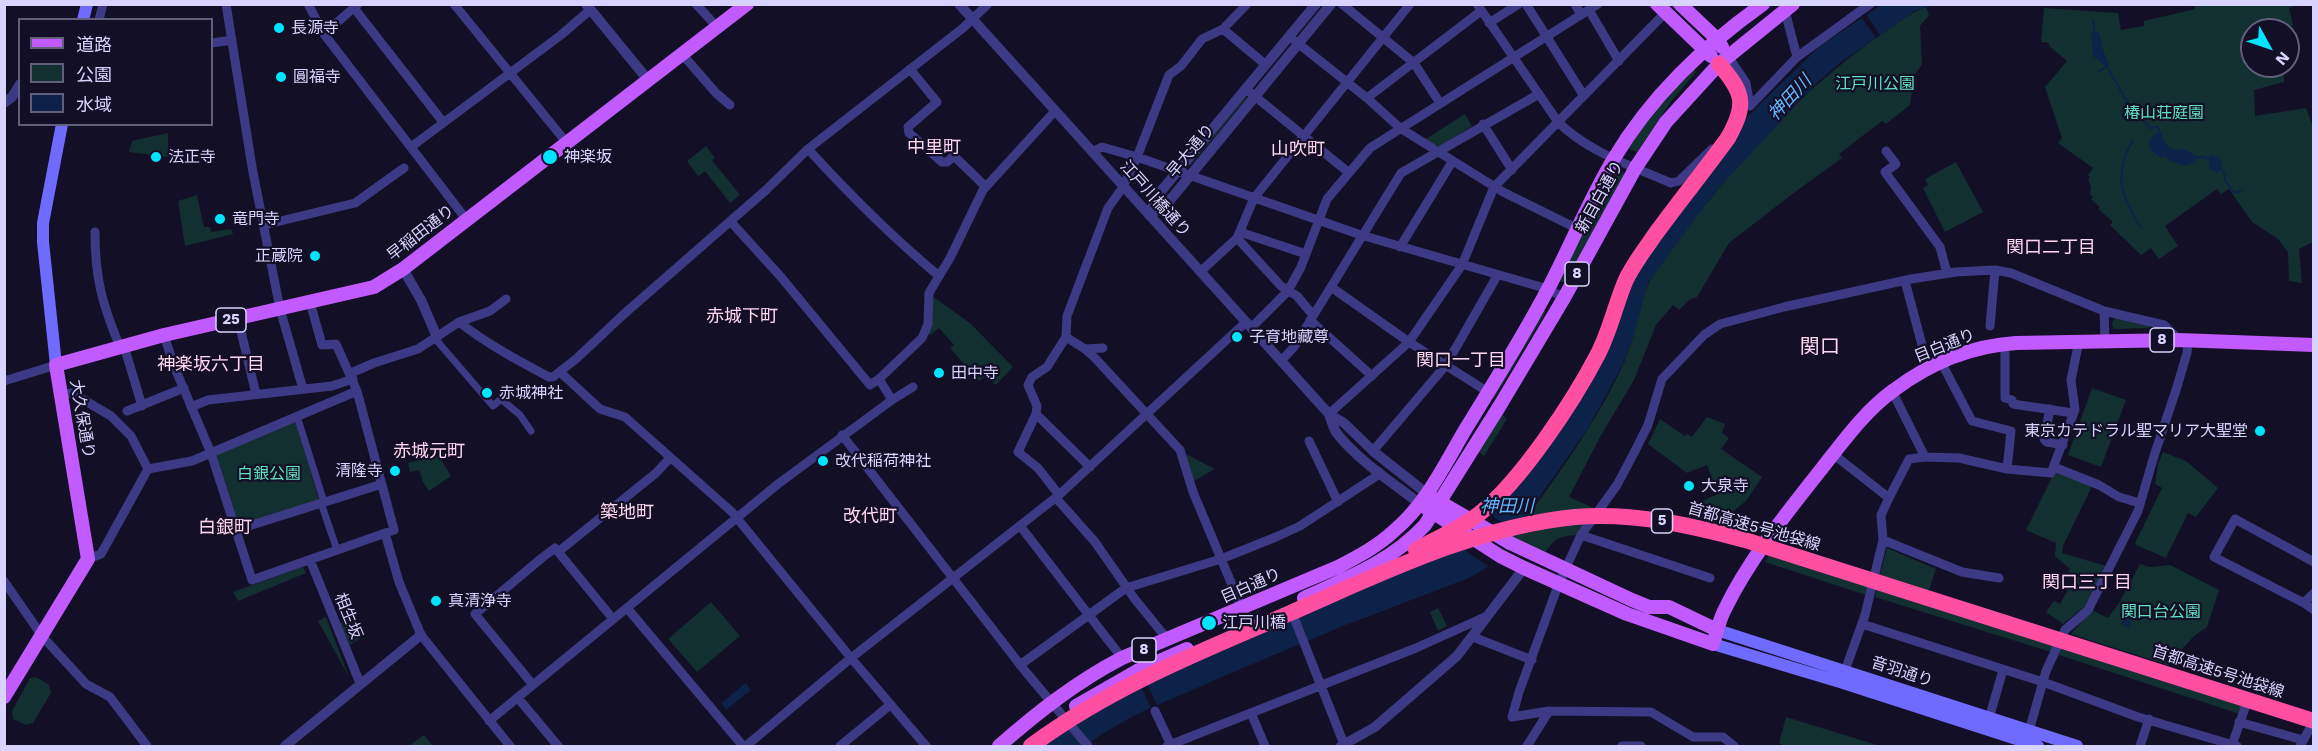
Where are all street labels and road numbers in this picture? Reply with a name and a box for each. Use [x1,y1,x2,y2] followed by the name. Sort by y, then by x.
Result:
[1163,120,1219,182] street label: 早大通り
[1116,157,1194,241] street label: 江戸川橋通り
[1572,157,1628,237] street label: 新目白通り
[384,201,458,265] street label: 早稲田通り
[1565,262,1589,286] road number: 8
[216,308,246,332] road number: 25
[1912,325,1978,367] street label: 目白通り
[2150,328,2174,352] road number: 8
[66,378,98,460] street label: 大久保通り
[1685,499,1823,555] street label: 首都高速5号池袋線
[1652,509,1672,533] road number: 5
[1218,564,1284,608] street label: 目白通り
[330,590,366,642] street label: 相生坂
[1132,638,1156,662] road number: 8
[2150,642,2286,702] street label: 首都高速5号池袋線
[1869,653,1935,691] street label: 音羽通り

